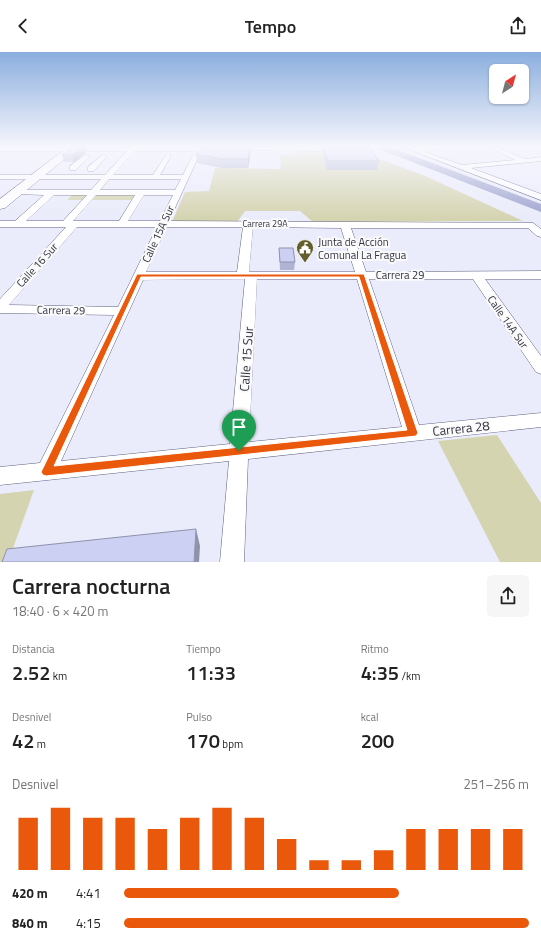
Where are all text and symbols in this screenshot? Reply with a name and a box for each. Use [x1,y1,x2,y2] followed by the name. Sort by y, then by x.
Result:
[245,13,296,40] text: Tempo
[12,15,34,37] icon: back
[507,15,529,37] icon: share
[489,64,529,104] north arrow
[489,64,529,104] map controls
[138,203,178,265] street label: Calle 15A Sur
[242,217,288,230] street label: Carrera 29A
[318,234,407,263] place label: Junta de Acción Comunal La Fragua
[295,238,315,263] public building icon: Junta de Acción Comunal La Fragua
[13,239,61,291] street label: Calle 16 Sur
[376,267,424,283] street label: Carrera 29
[484,292,532,352] street label: Calle 14A Sur
[37,302,85,318] street label: Carrera 29
[234,325,258,392] street label: Calle 15 Sur
[222,410,256,451] pin
[431,415,491,441] street label: Carrera 28
[228,416,250,438] icon: arrive
[12,569,170,603] text: Carrera nocturna
[487,575,529,617] button: share
[12,601,108,621] text: 18:40 · 6 × 420 m
[12,641,55,657] text: Distancia
[186,641,221,657] text: Tiempo
[361,641,389,657] text: Ritmo
[12,657,50,688] text: 2.52
[186,657,236,688] text: 11:33
[361,657,399,688] text: 4:35
[50,668,67,684] text: km
[399,668,420,684] text: /km
[12,709,51,725] text: Desnivel
[186,709,212,725] text: Pulso
[361,709,379,725] text: kcal
[12,725,34,756] text: 42
[186,725,220,756] text: 170
[361,725,394,756] text: 200
[34,736,46,752] text: m
[220,736,243,752] text: bpm
[12,774,59,794] text: Desnivel
[463,774,529,794] text: 251–256 m
[12,883,48,903] text: 420 m
[76,883,101,903] text: 4:41
[12,913,48,933] text: 840 m
[76,913,101,933] text: 4:15

